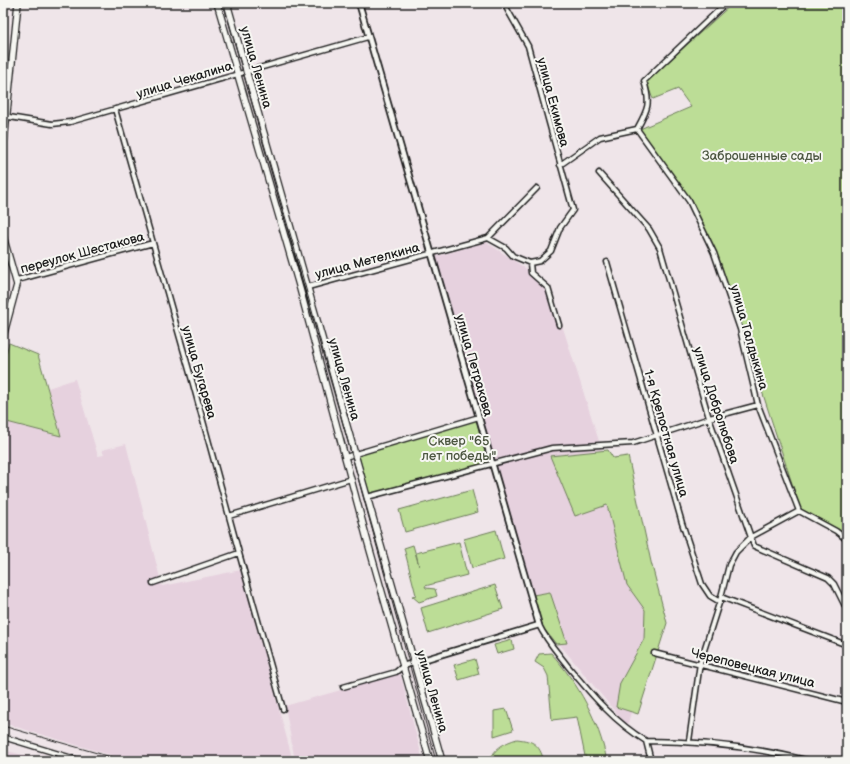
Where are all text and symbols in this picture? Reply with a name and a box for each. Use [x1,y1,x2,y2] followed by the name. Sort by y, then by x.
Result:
[237,24,275,110] street label: улица Ленина
[533,56,573,149] street label: улица Екимова
[134,58,234,102] street label: улица Чекалина
[702,148,822,164] park label: Заброшенные сады
[19,229,146,277] street label: переулок Шестакова
[313,239,422,283] street label: улица Метелкина
[726,283,772,392] street label: улица Талдыкина
[452,312,496,418] street label: улица Петракова
[178,324,220,421] street label: улица Бугарева
[325,336,363,422] street label: улица Ленина
[690,345,743,466] street label: улица Добролюбова
[640,368,692,499] street label: 1-я Крепостная улица
[422,433,497,464] park label: Сквер "65 лет победы"
[689,645,817,691] street label: Череповецкая улица
[413,648,451,734] street label: улица Ленина

